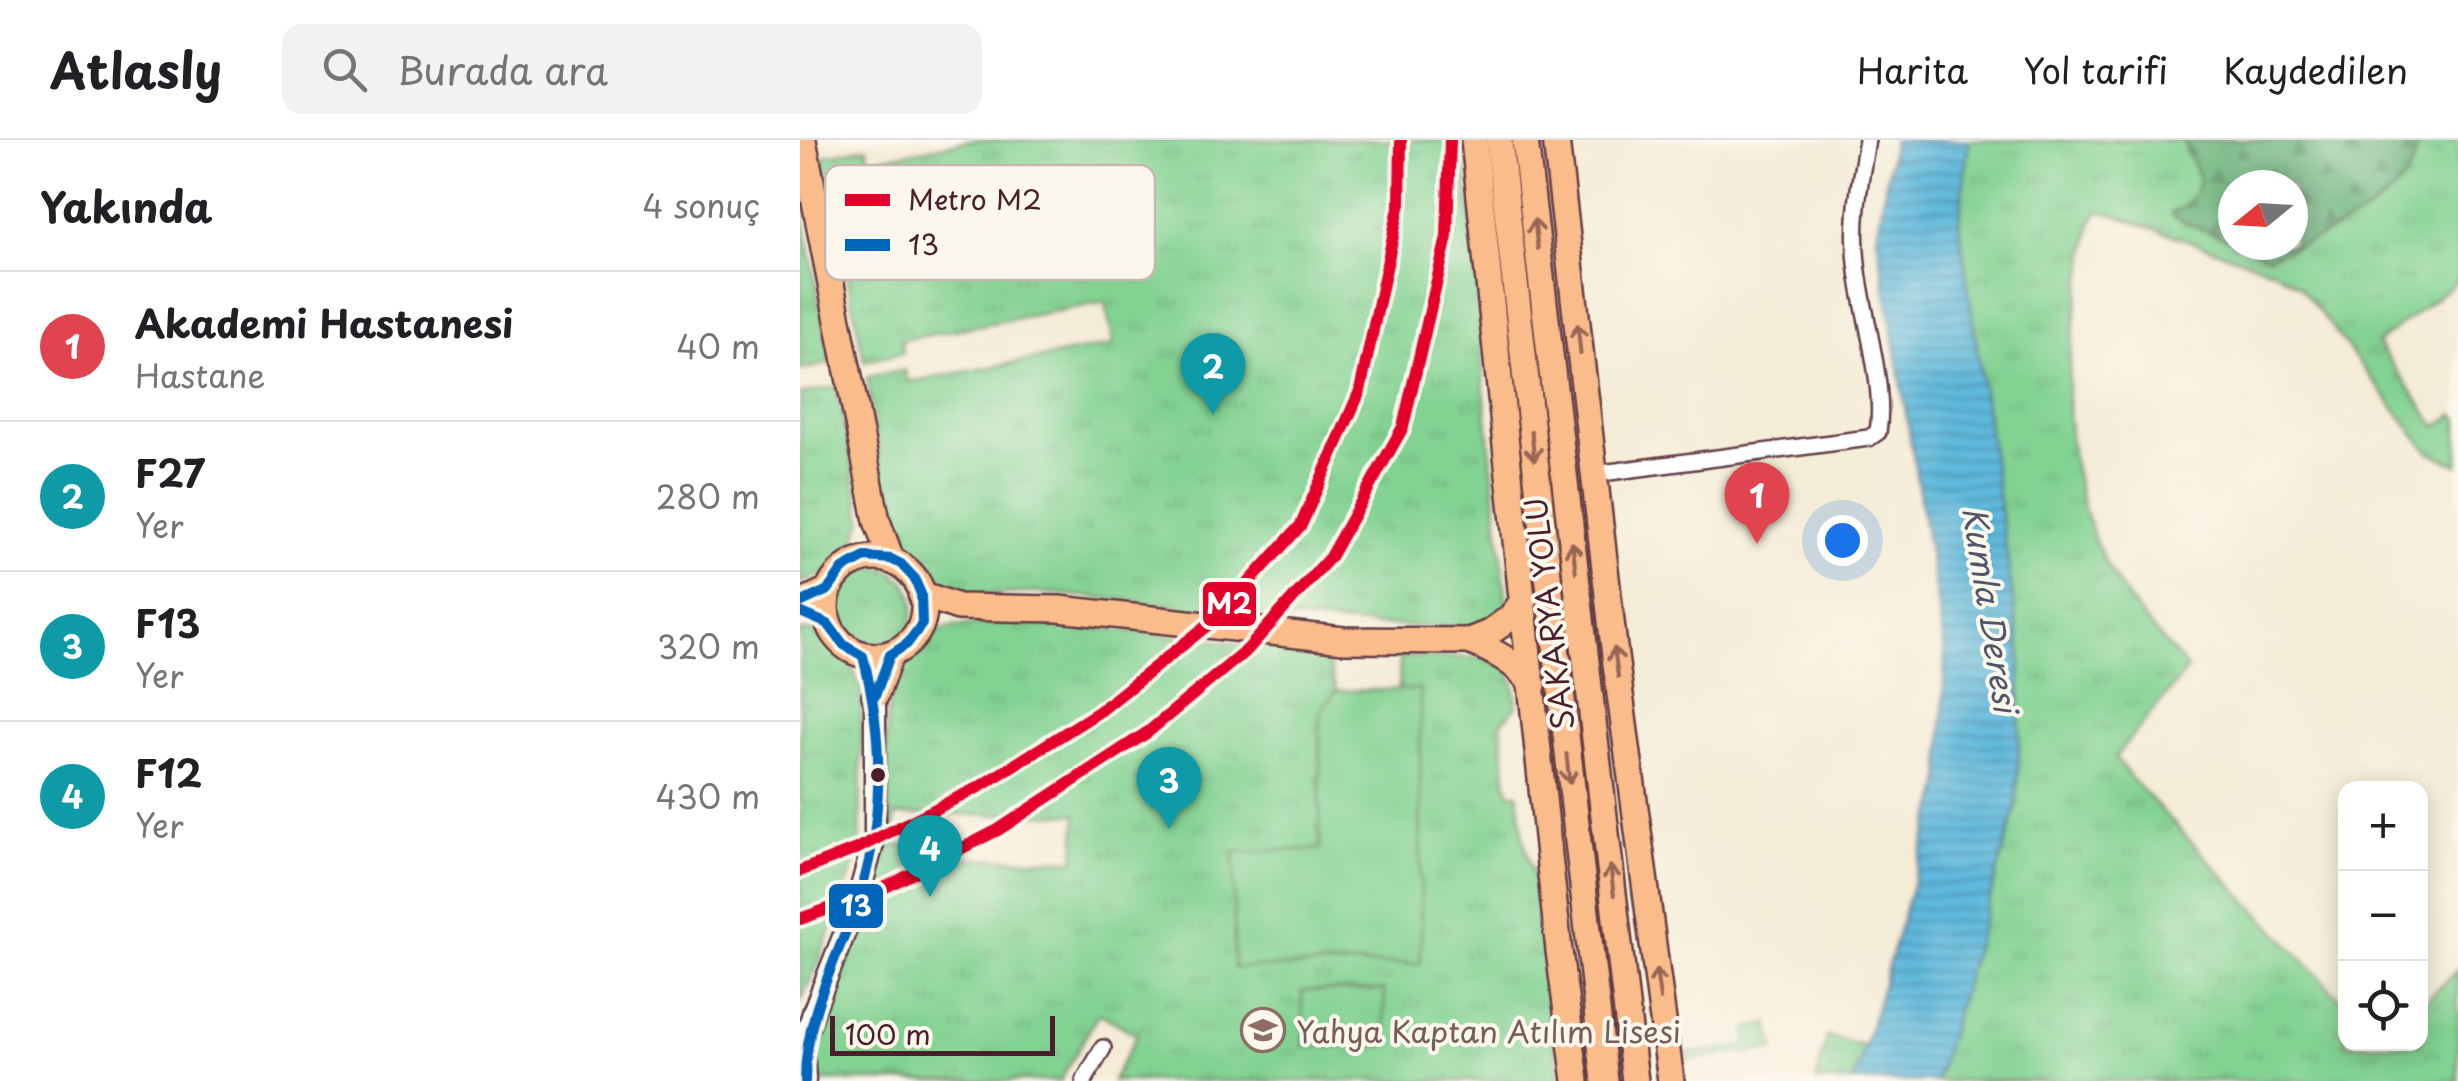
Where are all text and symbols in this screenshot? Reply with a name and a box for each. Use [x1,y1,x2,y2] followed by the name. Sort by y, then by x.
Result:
[282,24,982,114] search box
[50,33,222,105] text: Atlasly
[397,41,608,98] text: Burada ara
[317,42,372,97] icon: search
[1857,43,1968,96] text: Harita
[2023,43,2168,96] text: Yol tarifi
[2223,43,2408,96] text: Kaydedilen
[825,165,1155,280] legend
[2218,170,2308,260] north arrow
[40,174,213,237] text: Yakında
[908,177,1042,220] text: Metro M2
[642,181,760,229] text: 4 sonuç
[1526,219,1545,251] one-way arrow
[908,222,939,265] text: 13
[135,294,513,351] text: Akademi Hastanesi
[65,322,80,370] text: 1
[676,322,760,370] text: 40 m
[1569,324,1588,356] one-way arrow
[1180,332,1246,415] pin: 2
[135,351,265,399] text: Hastane
[1523,429,1542,461] one-way arrow
[135,444,205,501] text: F27
[1724,462,1790,544] pin: 1
[61,472,84,520] text: 2
[656,472,760,520] text: 280 m
[1511,495,1585,733] street label: SAKARYA YOLU
[135,501,184,549] text: Yer
[1951,503,2032,720] water label: Kumla Deresi
[1817,515,1868,566] your location
[1564,541,1583,574] one-way arrow
[1201,580,1258,628] line badge: M2
[1206,581,1252,624] text: M2
[135,594,200,651] text: F13
[62,622,83,670] text: 3
[657,622,760,670] text: 320 m
[1606,646,1624,679] one-way arrow
[135,651,184,699] text: Yer
[135,744,202,801] text: F12
[1136,746,1202,829] pin: 3
[1559,752,1578,784] one-way arrow
[868,765,888,785] unlabelled marker
[62,772,83,820] text: 4
[655,772,760,820] text: 430 m
[2338,781,2428,1051] map controls
[2338,781,2428,871] button: +
[135,801,184,849] text: Yer
[898,814,962,897] pin: 4
[1602,864,1621,896] one-way arrow
[2338,871,2428,961] button: −
[827,882,885,930] line badge: 13
[840,883,872,926] text: 13
[2338,961,2428,1051] button: locate
[1648,969,1666,1001] one-way arrow
[1240,1007,1286,1053] school or university icon: Yahya Kaptan Atılım Lisesi
[1296,1008,1681,1053] place label: Yahya Kaptan Atılım Lisesi
[830,1011,1055,1056] scale bar
[845,1012,931,1055] text: 100 m

